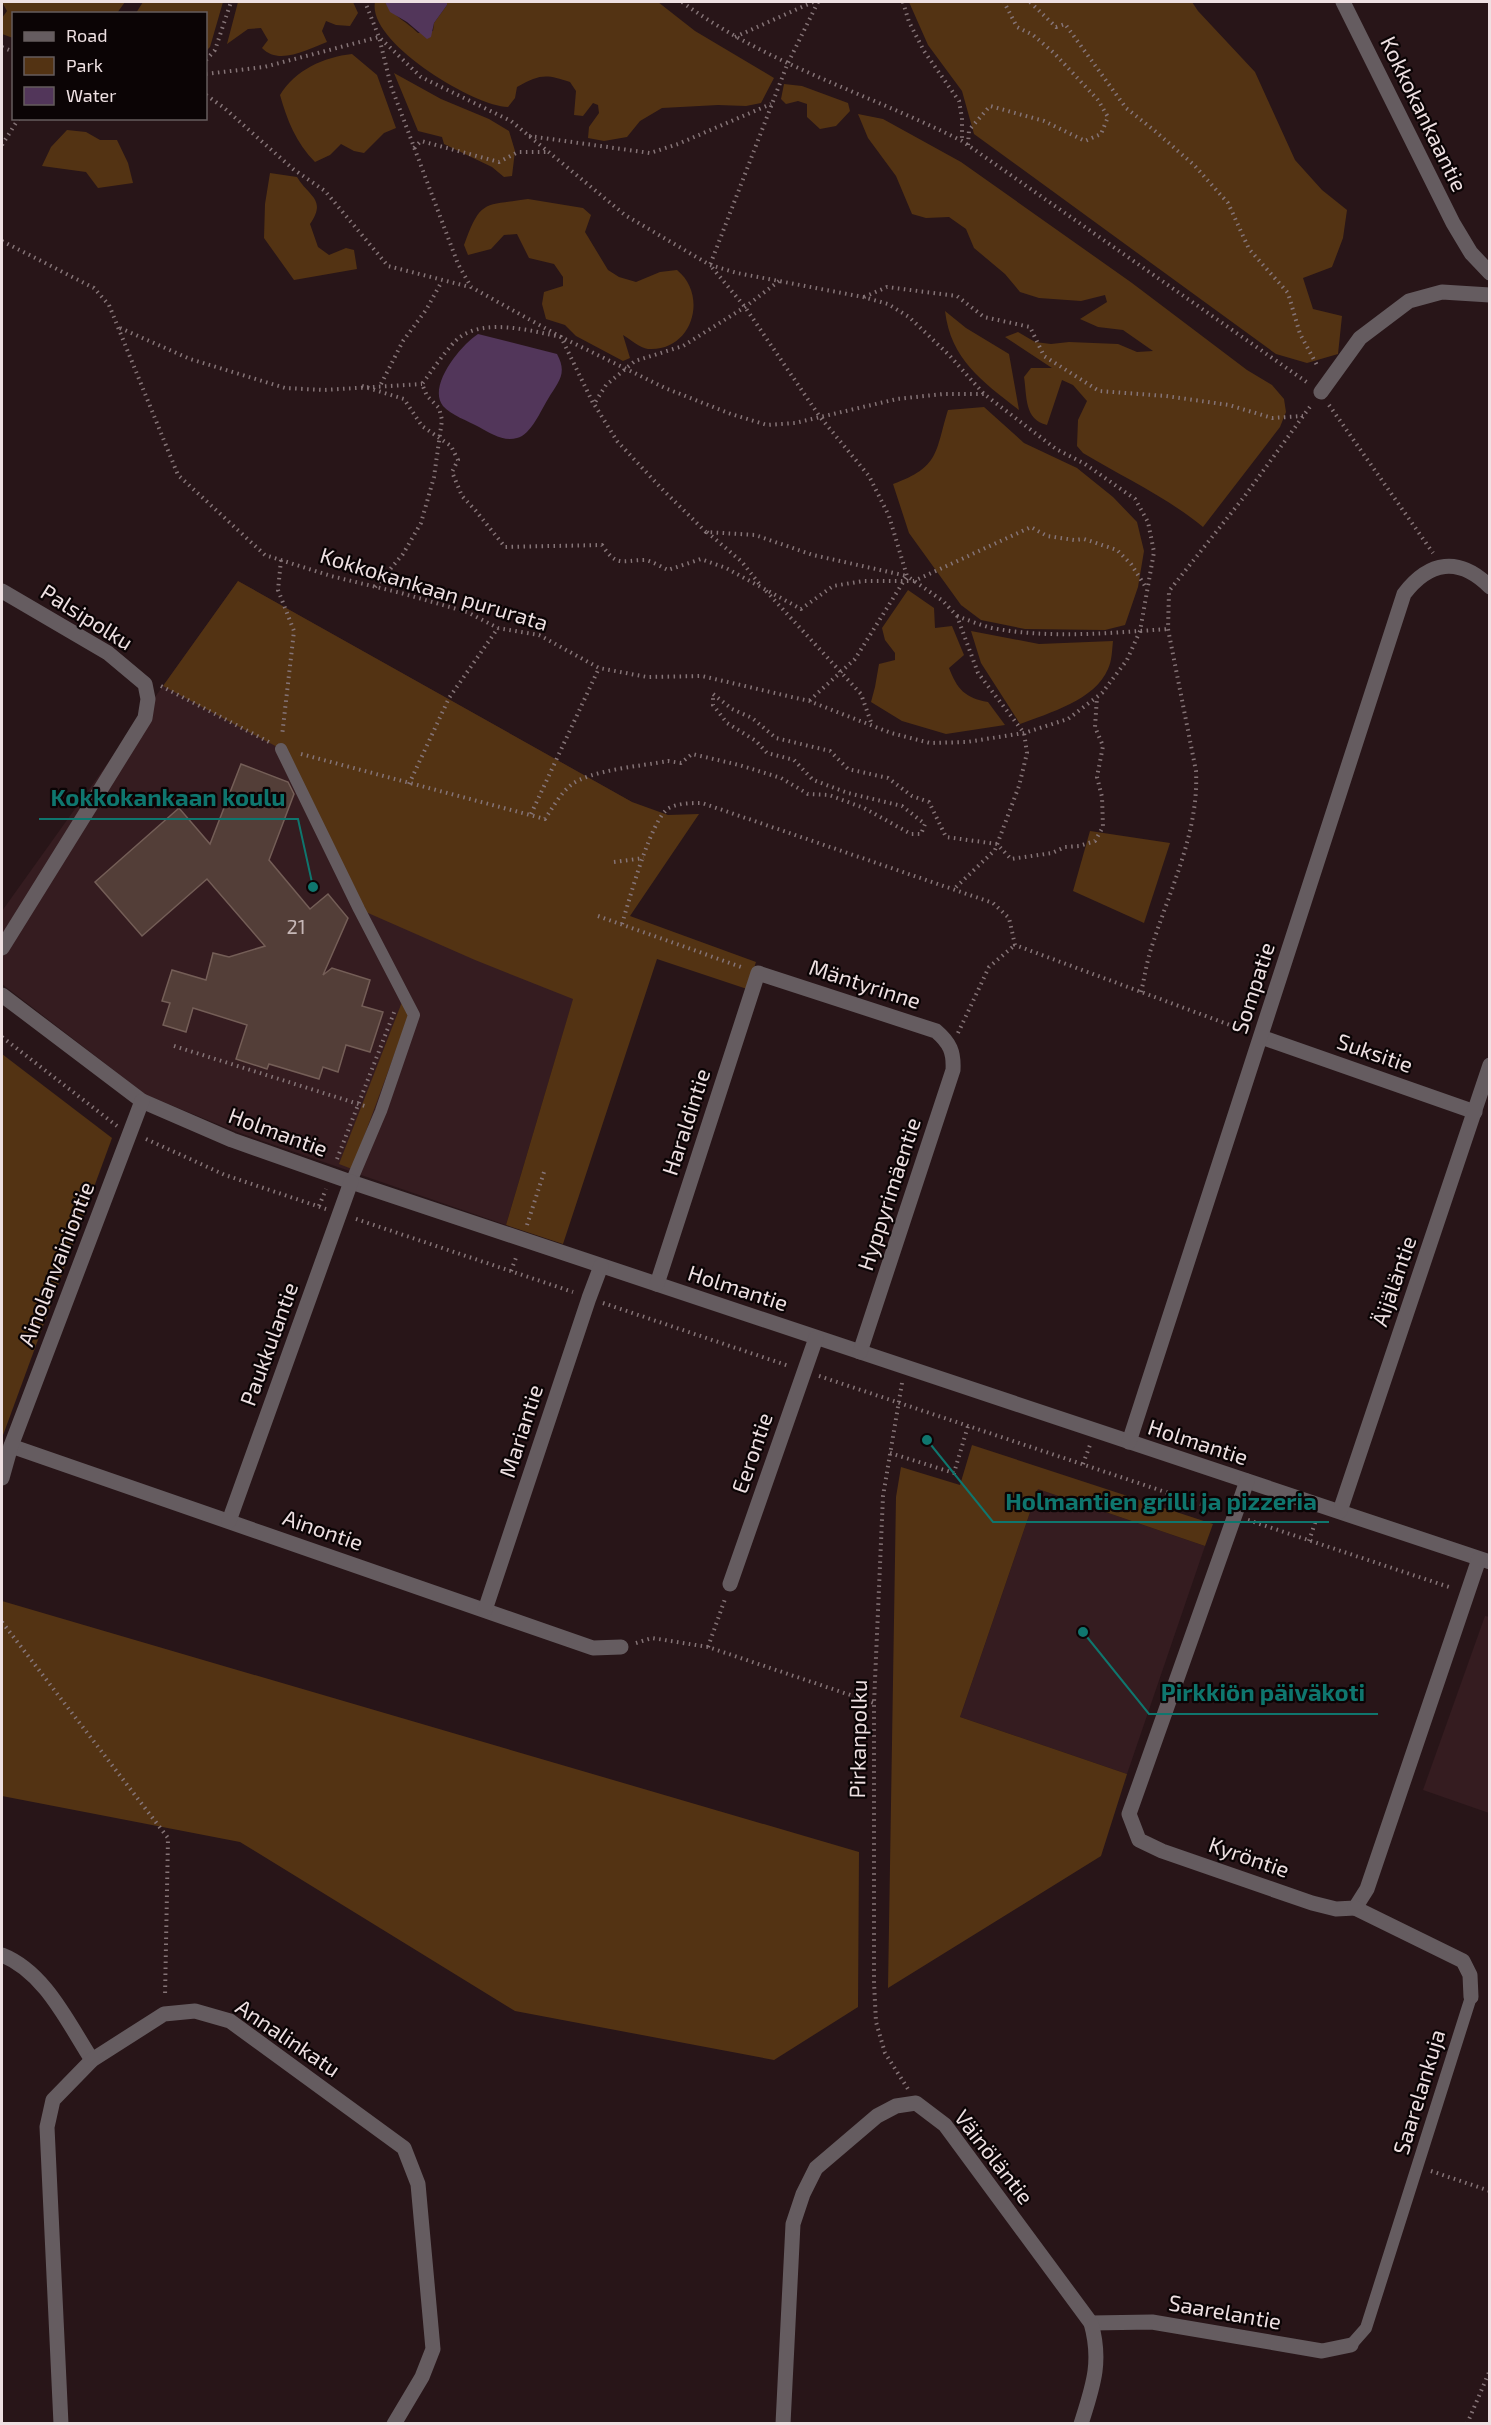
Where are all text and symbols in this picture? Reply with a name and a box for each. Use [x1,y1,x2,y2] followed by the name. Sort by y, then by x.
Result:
[12,12,207,120] legend
[66,24,107,46] text: Road
[1376,32,1474,195] street label: Kokkokankaantie
[66,54,103,76] text: Park
[66,84,116,106] text: Water
[317,541,551,635] street label: Kokkokankaan pururata
[37,578,138,655] street label: Palsipolku
[39,777,298,819] callout: Kokkokankaan koulu
[51,782,285,811] text: Kokkokankaan koulu
[286,914,306,938] house number: 21
[1225,939,1279,1037] street label: Sompatie
[806,953,924,1013] street label: Mäntyrinne
[1334,1027,1417,1077] street label: Suksitie
[656,1065,715,1178] street label: Haraldintie
[225,1101,331,1161] street label: Holmantie
[851,1114,925,1273] street label: Hyppyrimäentie
[12,1178,98,1350] street label: Ainolanvainiontie
[1365,1232,1422,1330] street label: Äijäläntie
[685,1259,792,1315] street label: Holmantie
[234,1278,302,1409] street label: Paukkulantie
[493,1381,547,1480] street label: Mariantie
[725,1409,777,1496] street label: Eerontie
[1145,1413,1252,1469] street label: Holmantie
[993,1480,1329,1522] callout: Holmantien grilli ja pizzeria
[1005,1486,1317,1515] text: Holmantien grilli ja pizzeria
[280,1503,367,1555] street label: Ainontie
[1149,1672,1378,1714] callout: Pirkkiön päiväkoti
[1161,1677,1365,1706] text: Pirkkiön päiväkoti
[843,1679,871,1799] street label: Pirkanpolku
[1206,1830,1293,1882] street label: Kyröntie
[231,1993,346,2082] street label: Annalinkatu
[1387,2026,1450,2158] street label: Saarelankuja
[950,2104,1040,2209] street label: Väinöläntie
[1167,2288,1284,2334] street label: Saarelantie

